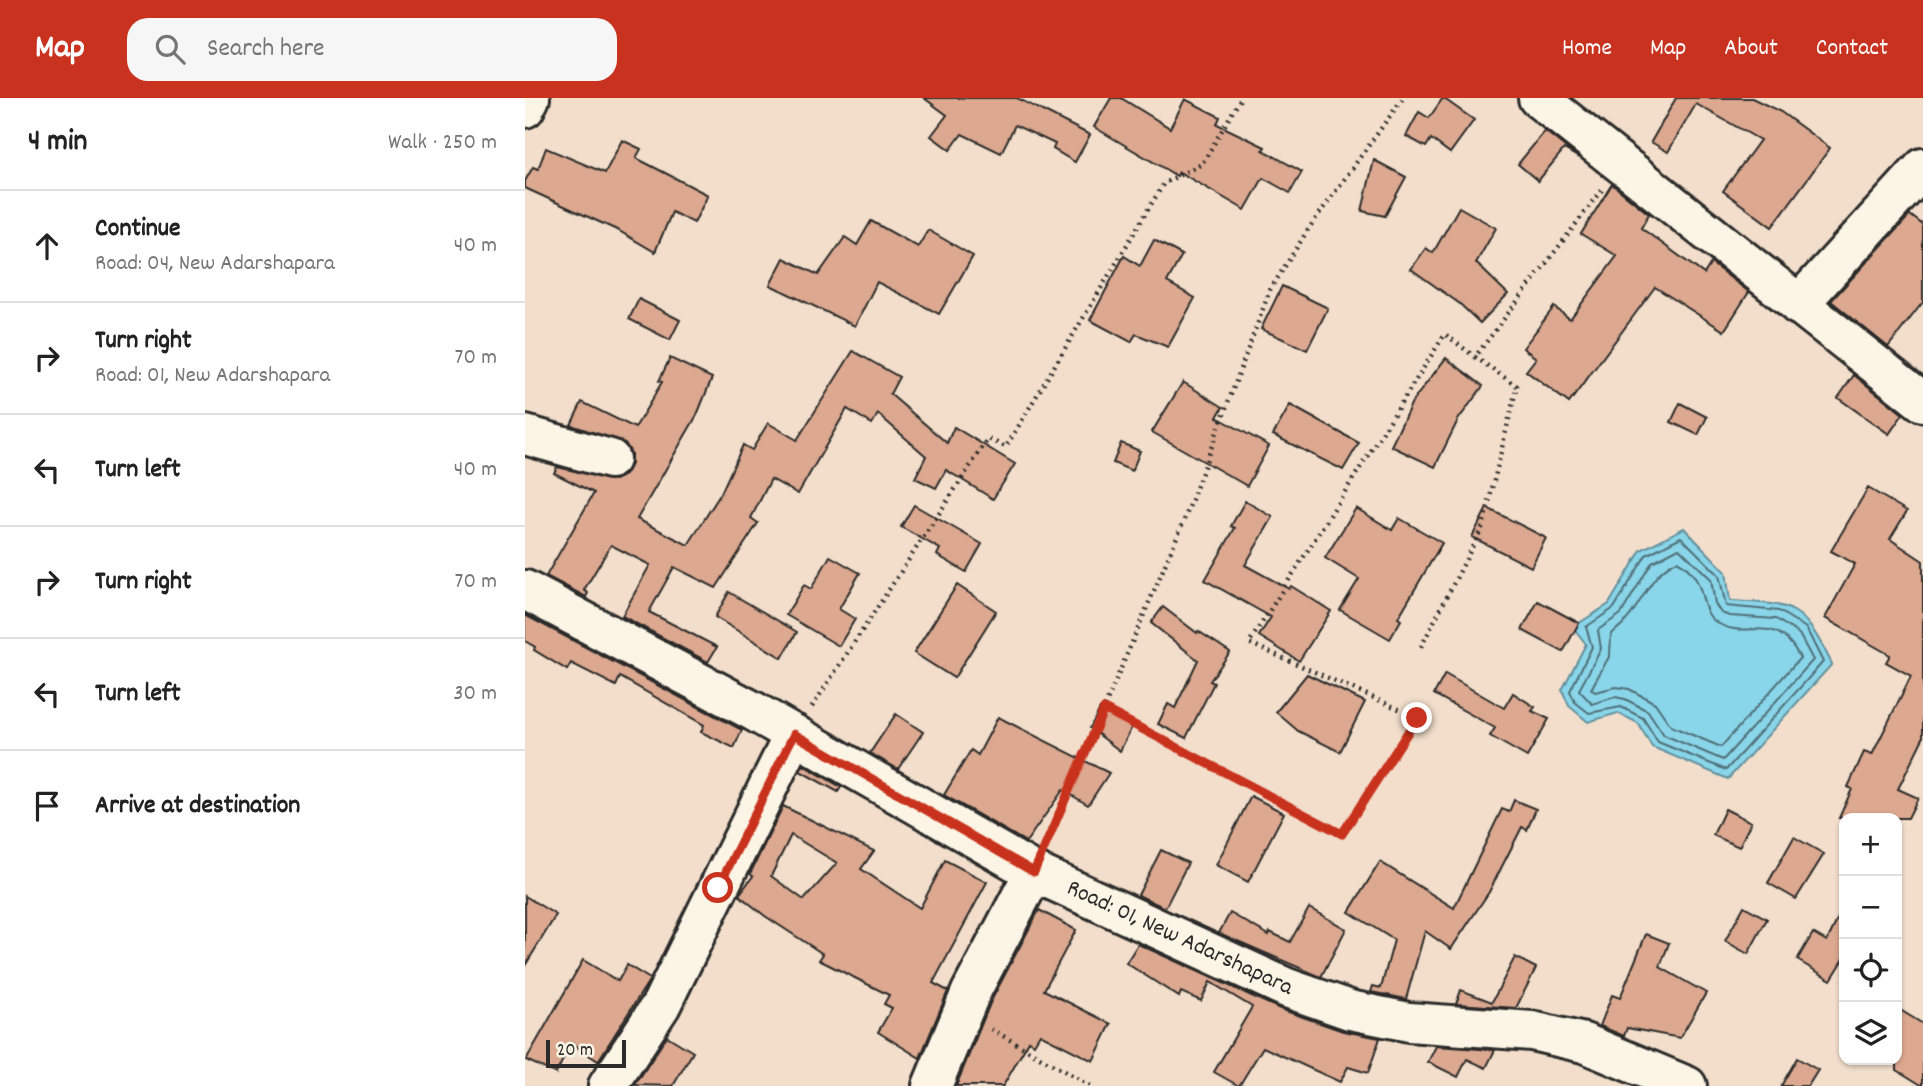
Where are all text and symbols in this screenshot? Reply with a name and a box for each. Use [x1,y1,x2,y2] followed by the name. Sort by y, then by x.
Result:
[127,18,617,81] search box
[35,26,85,73] text: Map
[151,30,189,68] icon: search
[207,31,325,68] text: Search here
[1562,32,1612,66] text: Home
[1650,32,1686,66] text: Map
[1724,32,1778,66] text: About
[1816,32,1888,66] text: Contact
[28,122,87,165] text: 4 min
[388,127,497,160] text: Walk · 250 m
[95,211,180,248] text: Continue
[28,227,66,265] icon: ahead
[454,230,497,263] text: 40 m
[95,248,335,281] text: Road: 04, New Adarshapara
[95,323,192,360] text: Turn right
[28,339,66,377] icon: right
[455,342,497,375] text: 70 m
[95,360,330,393] text: Road: 01, New Adarshapara
[28,451,66,489] icon: left
[95,452,181,489] text: Turn left
[454,454,497,487] text: 40 m
[28,563,66,601] icon: right
[95,564,192,601] text: Turn right
[455,566,497,599] text: 70 m
[28,675,66,713] icon: left
[95,676,181,713] text: Turn left
[453,678,497,711] text: 30 m
[1401,702,1432,733] route end
[28,787,66,825] icon: arrive
[95,788,300,825] text: Arrive at destination
[1839,813,1902,1065] map controls
[1839,813,1902,876] button: +
[702,872,733,903] route start
[1061,872,1299,1006] street label: Road: 01, New Adarshapara
[1839,876,1902,939] button: −
[1839,939,1902,1002] button: locate
[1839,1002,1902,1065] button: layers
[546,1037,627,1069] scale bar
[557,1038,593,1065] text: 20 m

